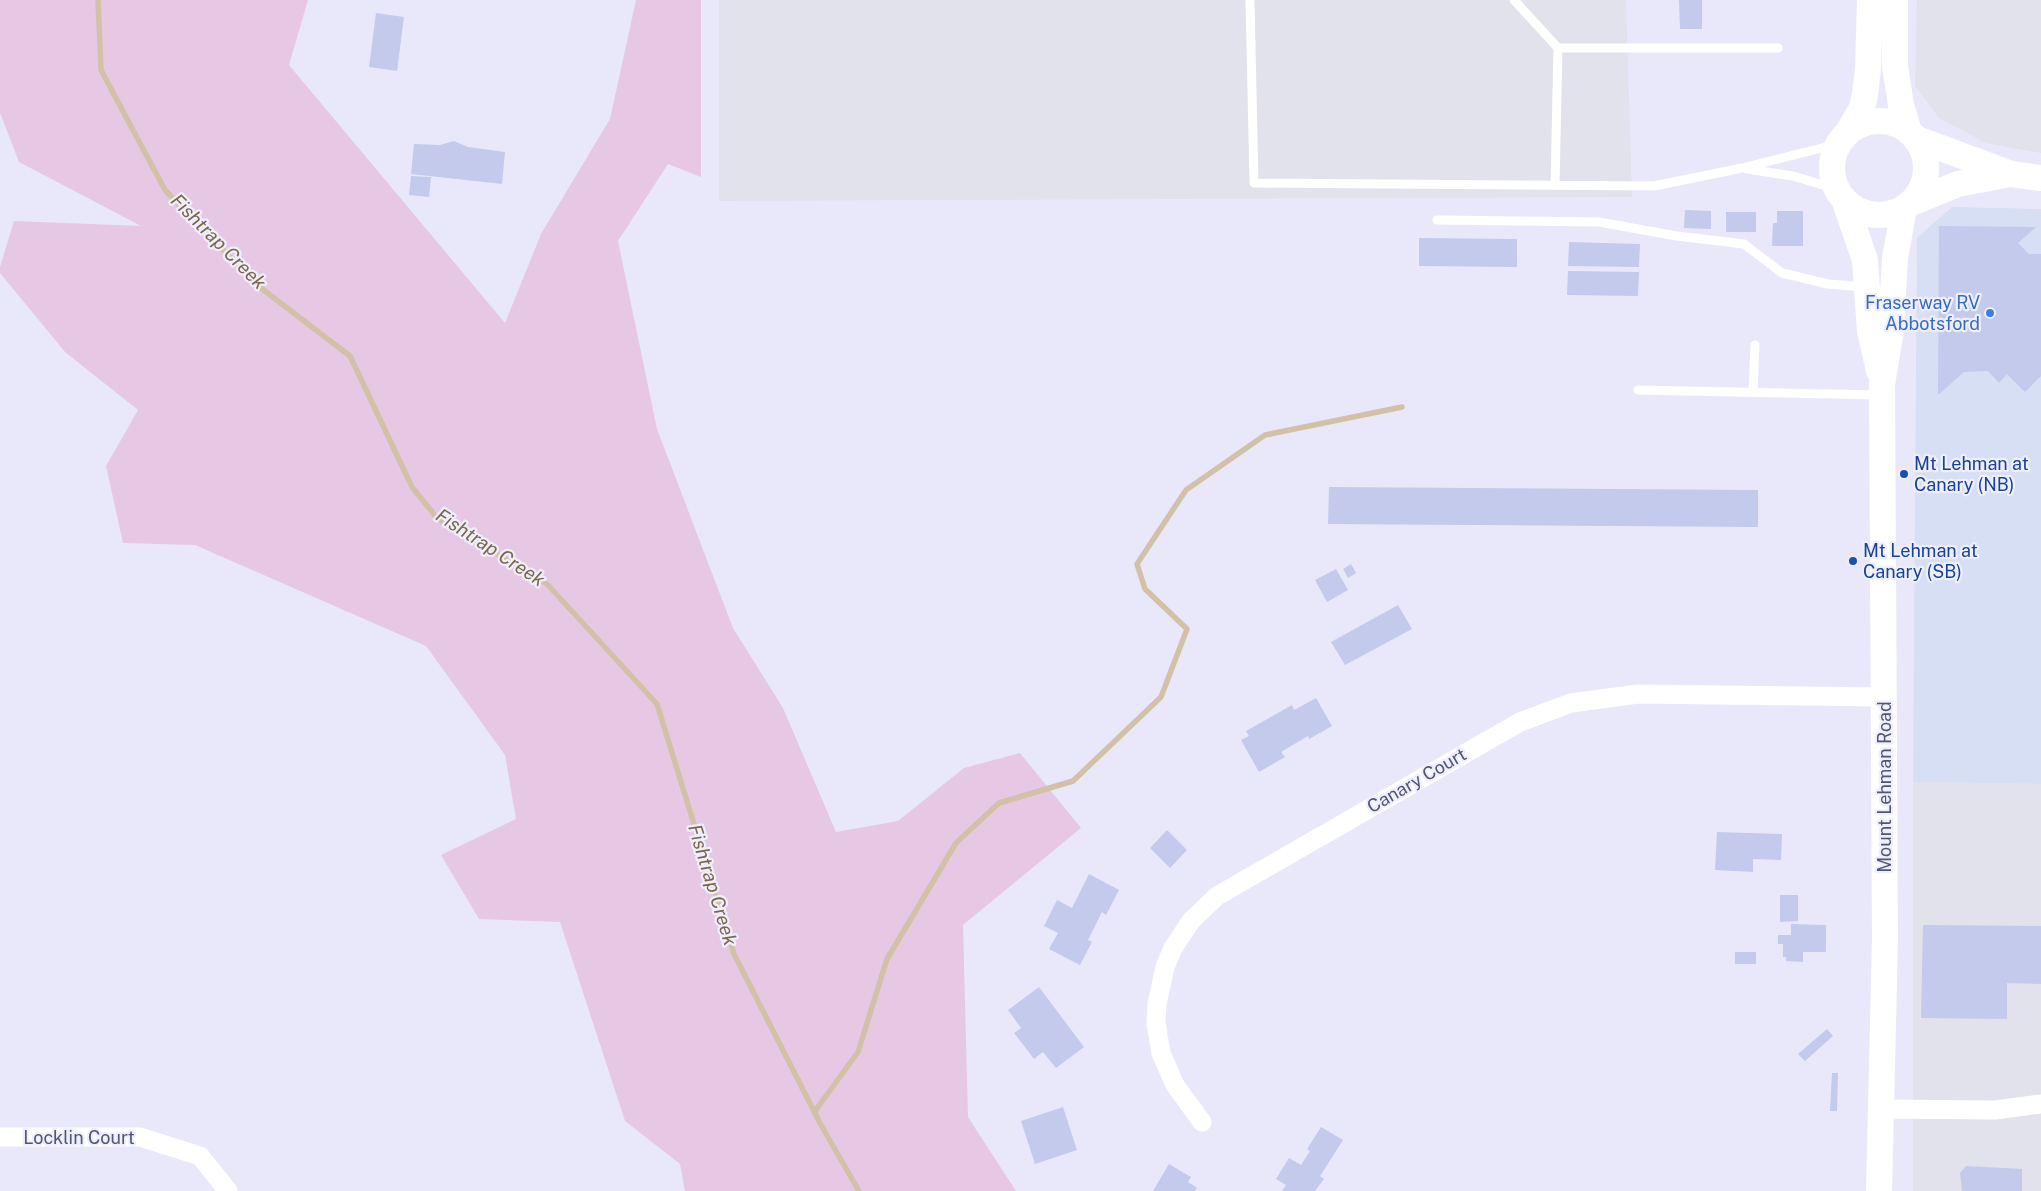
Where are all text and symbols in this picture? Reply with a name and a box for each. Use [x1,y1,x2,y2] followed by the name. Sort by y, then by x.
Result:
[166,190,270,294] water label: Fishtrap Creek
[1865,292,1980,334] place label: Fraserway RV Abbotsford
[1984,307,1996,319] marker: Fraserway RV Abbotsford
[1914,453,2029,496] place label: Mt Lehman at Canary (NB)
[1898,468,1910,480] marker: Mt Lehman at Canary (NB)
[431,504,549,592] water label: Fishtrap Creek
[1863,540,1978,582] place label: Mt Lehman at Canary (SB)
[1847,555,1859,567] marker: Mt Lehman at Canary (SB)
[1874,701,1896,873] street label: Mount Lehman Road
[1364,744,1470,818] street label: Canary Court
[683,822,741,948] water label: Fishtrap Creek
[23,1127,135,1149] street label: Locklin Court

